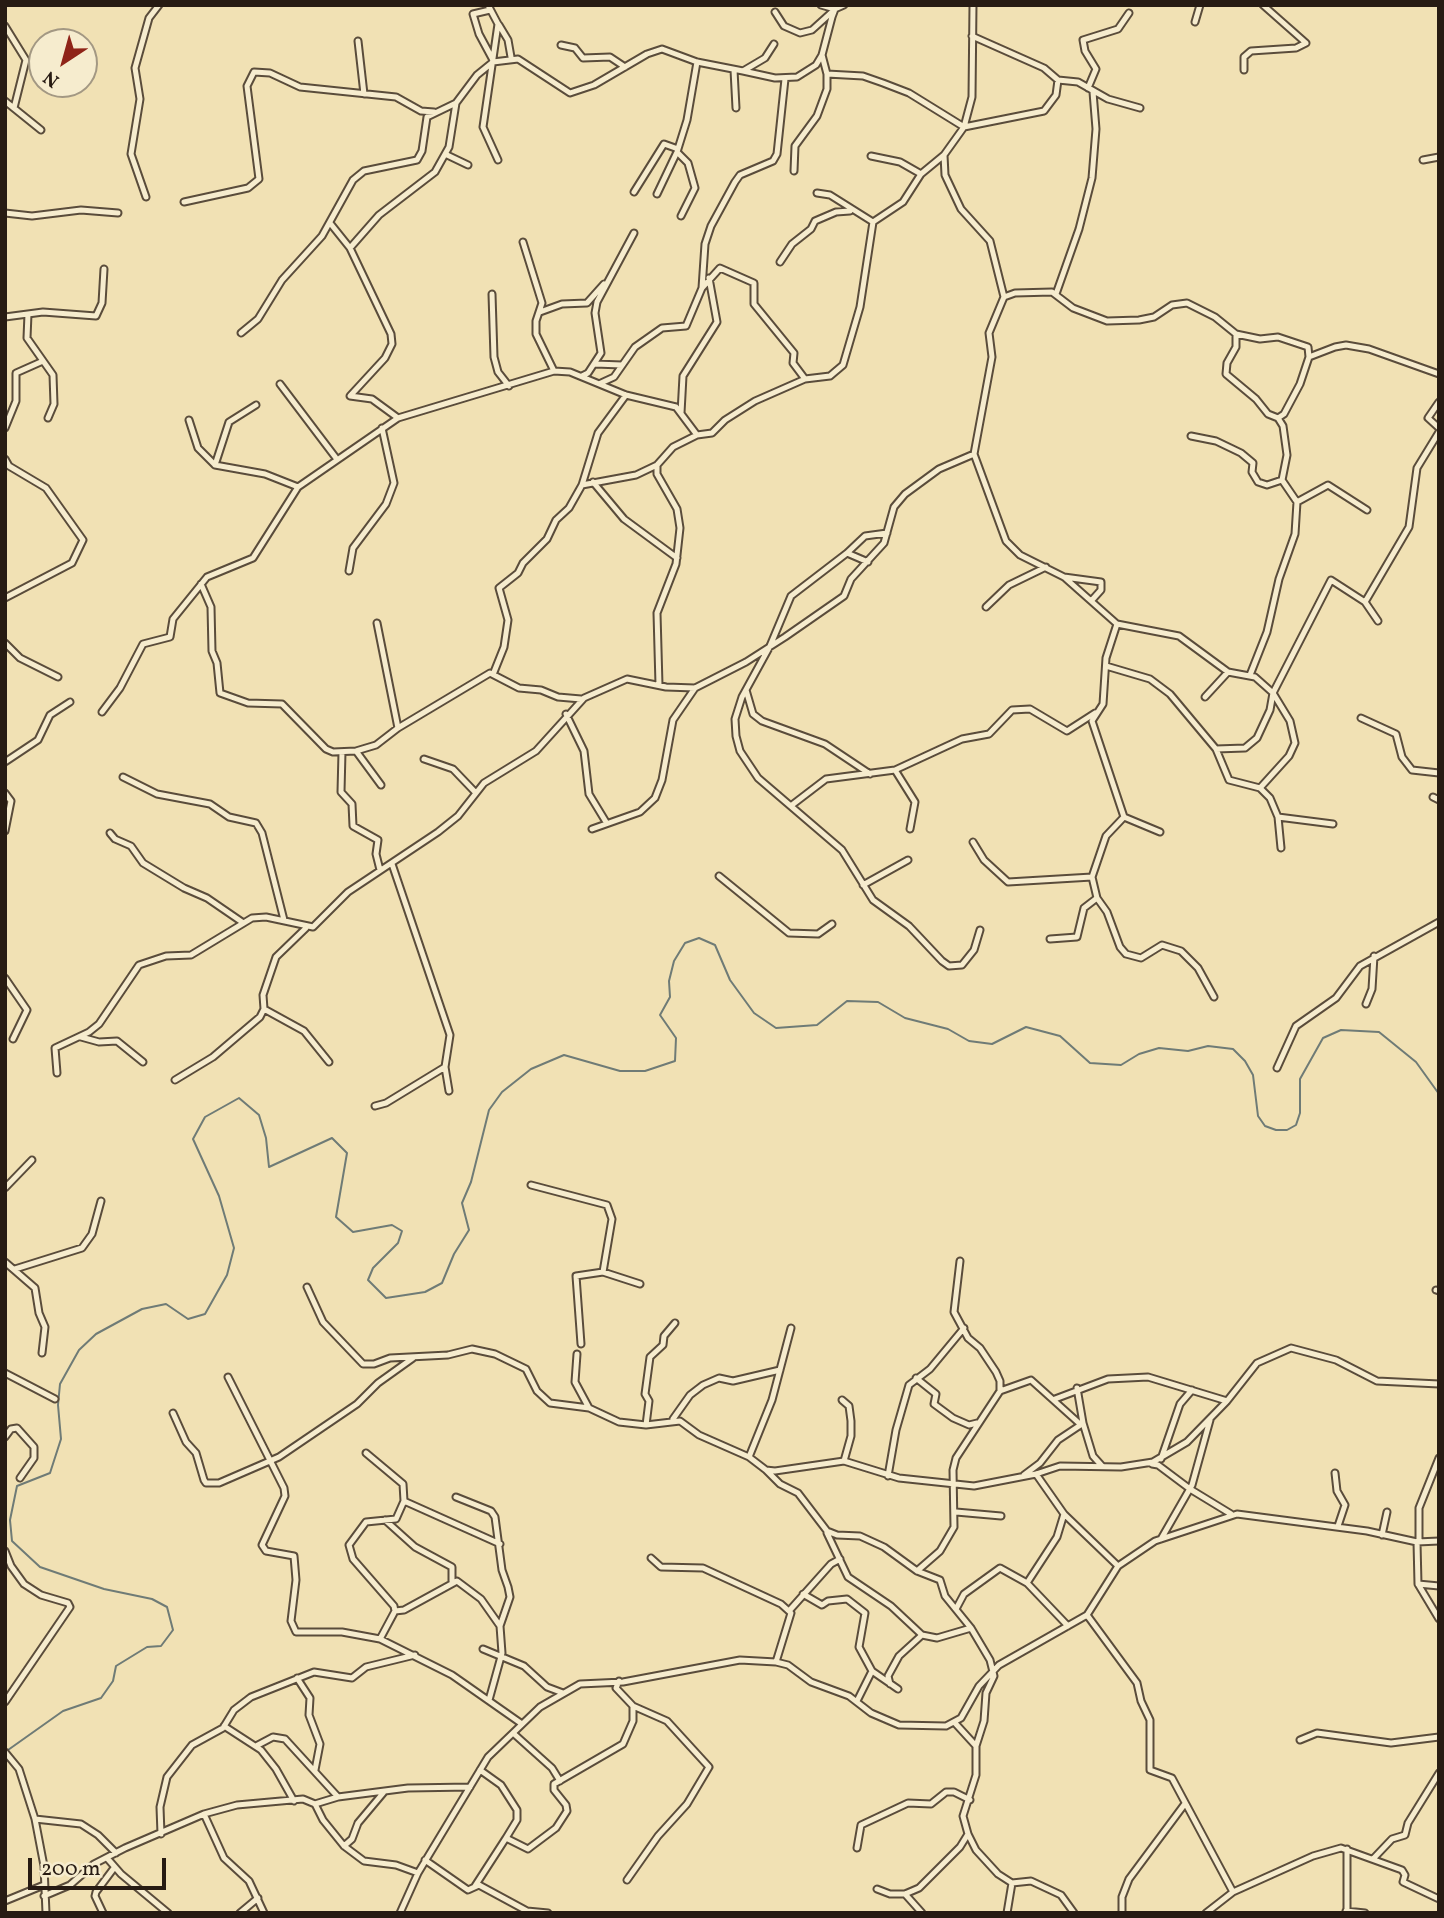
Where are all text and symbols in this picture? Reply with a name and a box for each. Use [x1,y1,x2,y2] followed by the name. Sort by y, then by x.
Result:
[28,28,98,98] north arrow
[39,64,65,93] text: N
[32,1844,170,1888] scale bar
[41,1855,101,1884] text: 200 m

